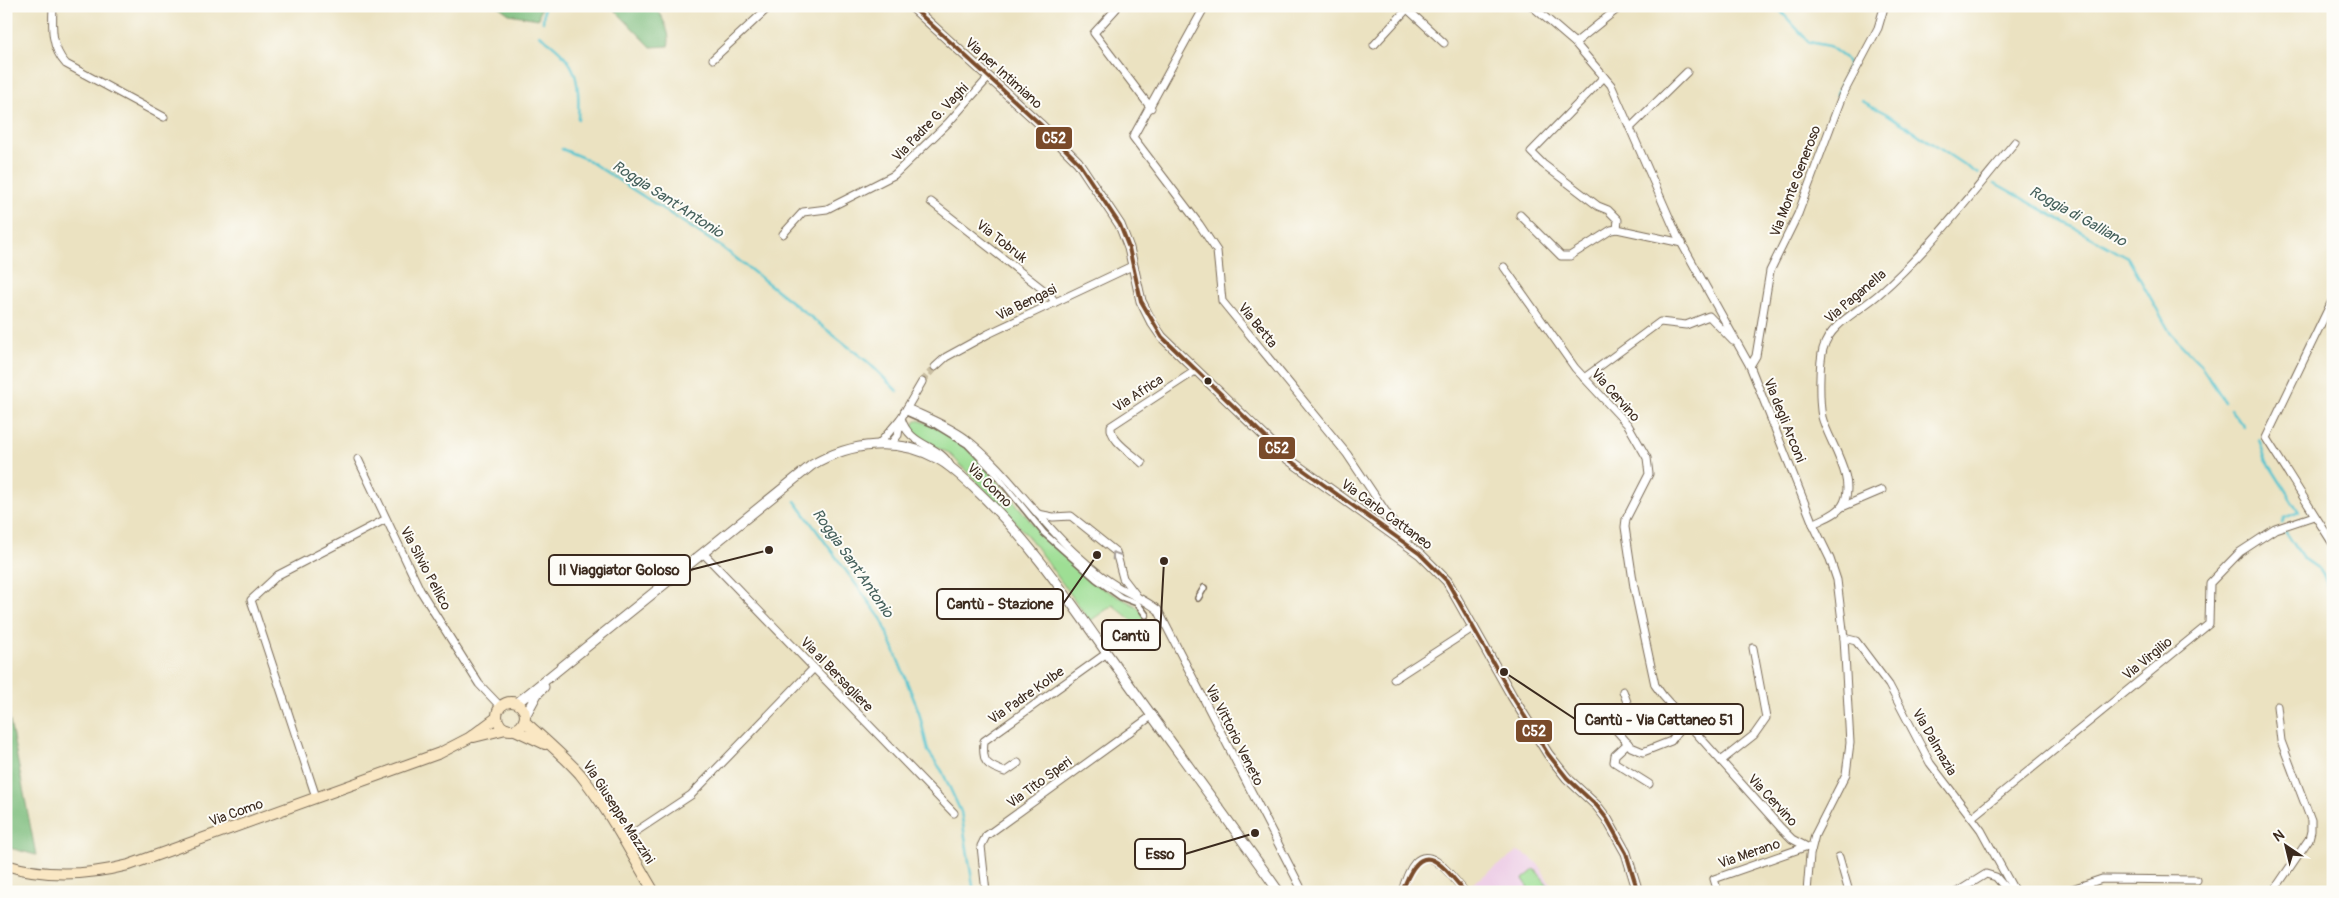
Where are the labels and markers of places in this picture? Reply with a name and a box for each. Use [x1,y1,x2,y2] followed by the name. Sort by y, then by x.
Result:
[1203,376,1213,386] unlabelled marker
[549,555,690,585] callout: Il Viaggiator Goloso
[937,589,1063,619] callout: Cantù - Stazione
[1102,620,1160,650] callout: Cantù
[1575,704,1743,734] callout: Cantù - Via Cattaneo 51
[1135,839,1185,869] callout: Esso

